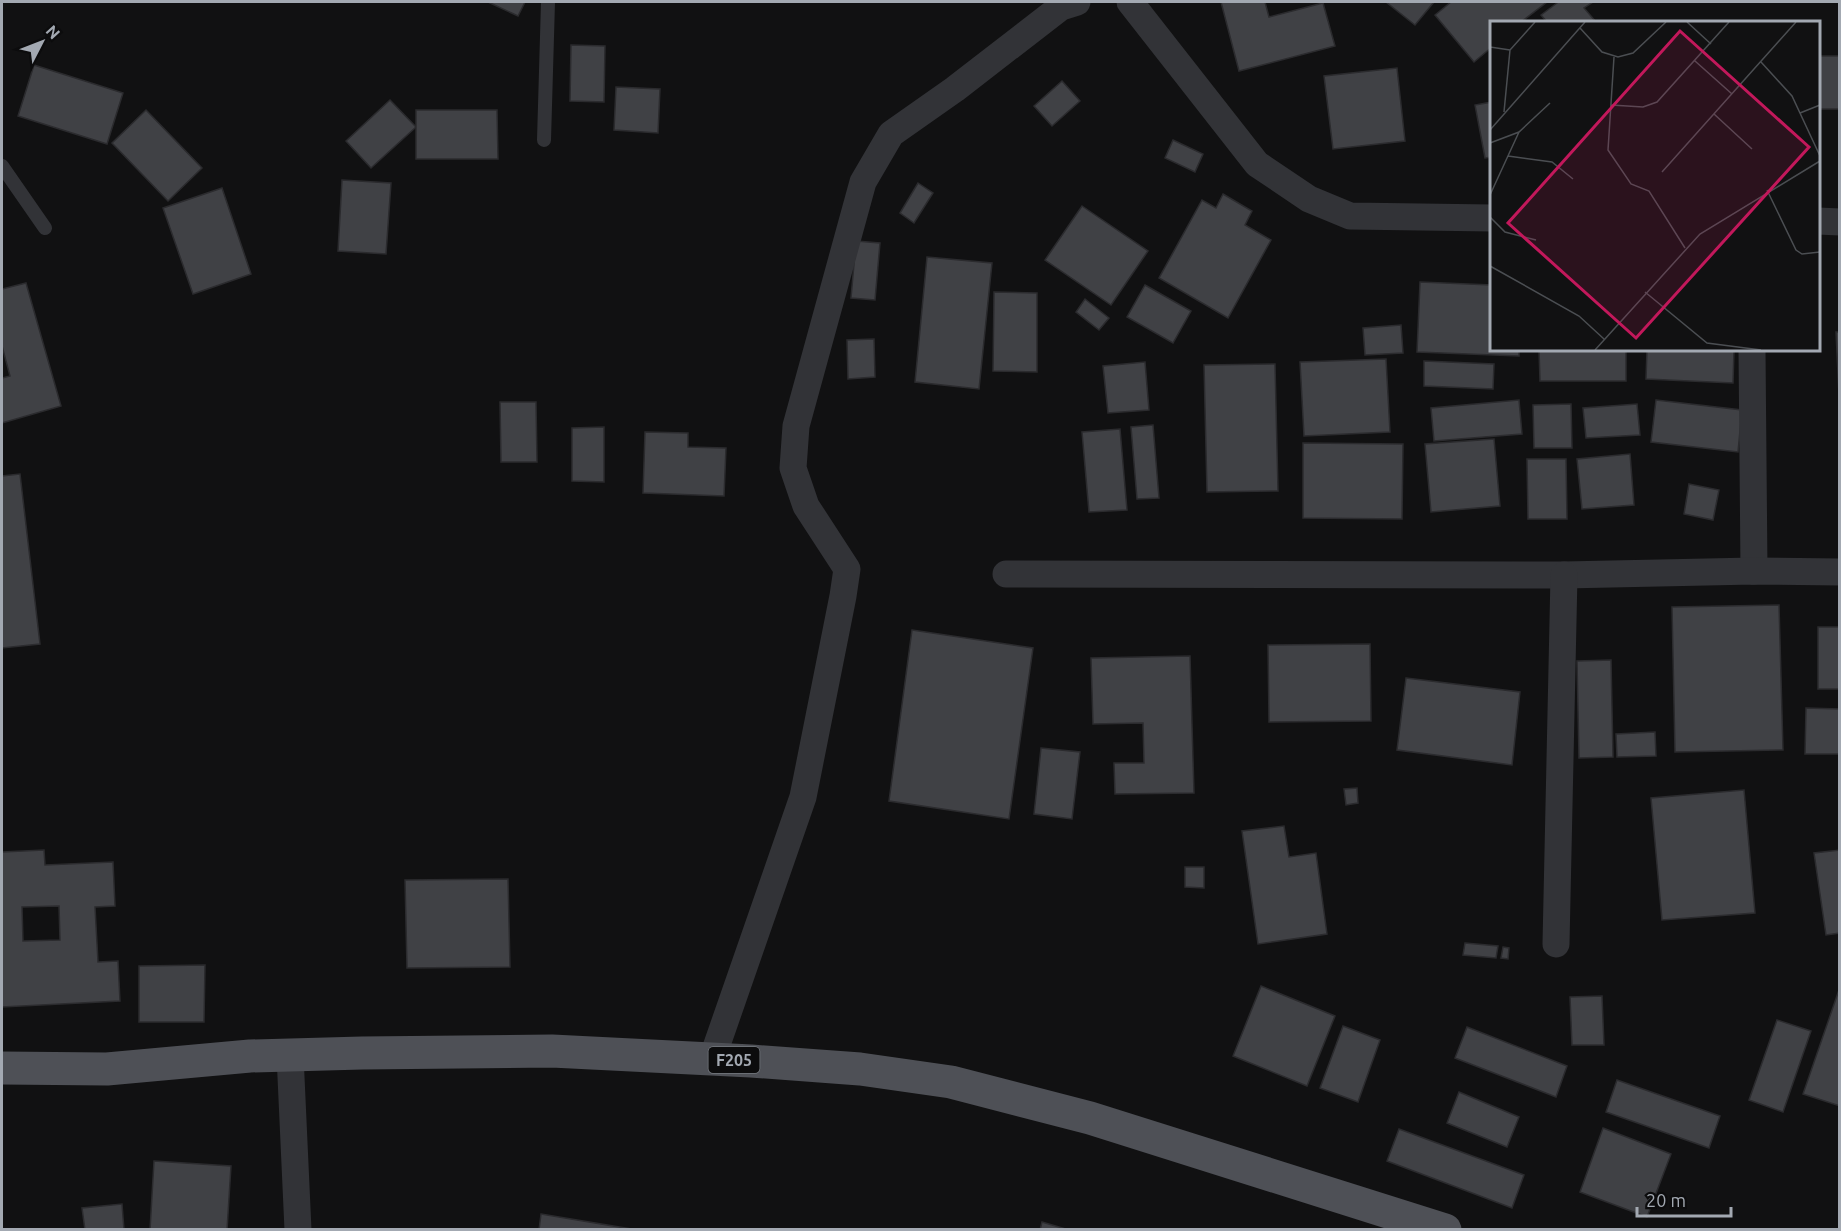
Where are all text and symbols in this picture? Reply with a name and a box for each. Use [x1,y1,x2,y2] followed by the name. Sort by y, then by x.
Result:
[12,12,72,72] north arrow
[1490,21,1820,351] inset map
[42,22,64,42] text: N
[708,1047,760,1073] road number: F205
[1637,1180,1732,1218] scale bar
[1646,1190,1686,1210] text: 20 m

